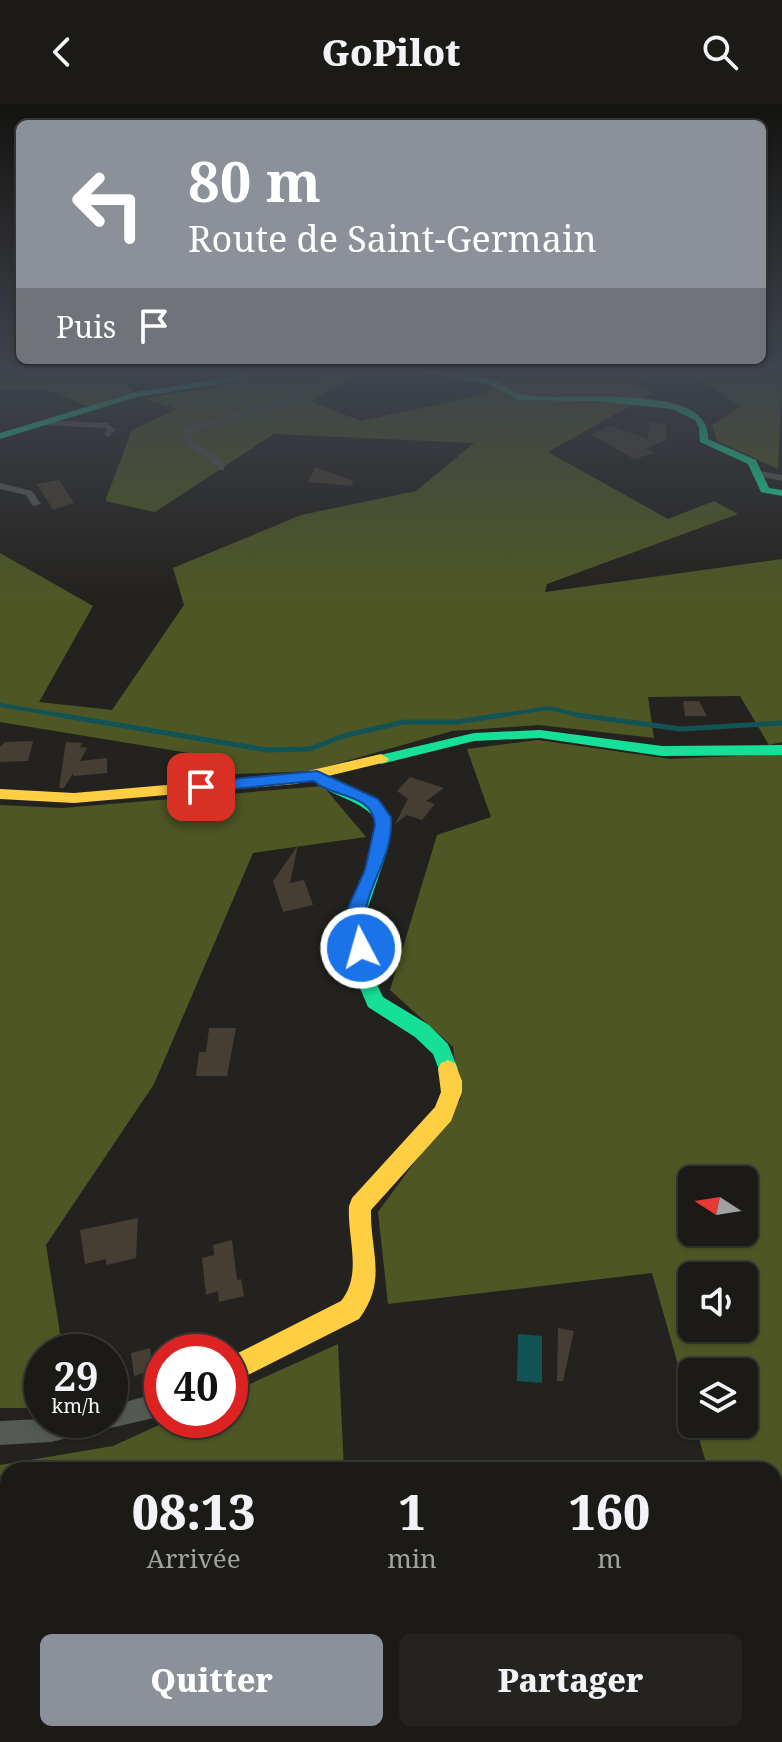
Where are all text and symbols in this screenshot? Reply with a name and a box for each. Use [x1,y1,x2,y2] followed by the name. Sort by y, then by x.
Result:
[322,28,461,77] text: GoPilot
[40,30,84,74] icon: back
[698,30,742,74] icon: search
[188,142,321,218] text: 80 m
[56,152,160,256] icon: left
[188,214,597,263] text: Route de Saint-Germain
[132,304,176,348] icon: arrive
[56,306,116,347] text: Puis
[167,753,235,821] pin
[179,765,223,809] icon: arrive
[319,906,403,990] position arrow
[678,1166,758,1246] north arrow
[678,1166,758,1438] map controls
[678,1262,758,1342] button: sound
[144,1334,248,1438] speed limit sign: 40
[53,1348,99,1403] text: 29
[678,1358,758,1438] button: layers
[51,1392,101,1419] text: km/h
[132,1479,256,1544] text: 08:13
[398,1479,426,1544] text: 1
[569,1479,650,1544] text: 160
[147,1540,241,1576] text: Arrivée
[387,1540,437,1576] text: min
[597,1540,622,1576] text: m
[40,1634,383,1726] button: Quitter
[399,1634,742,1726] button: Partager

